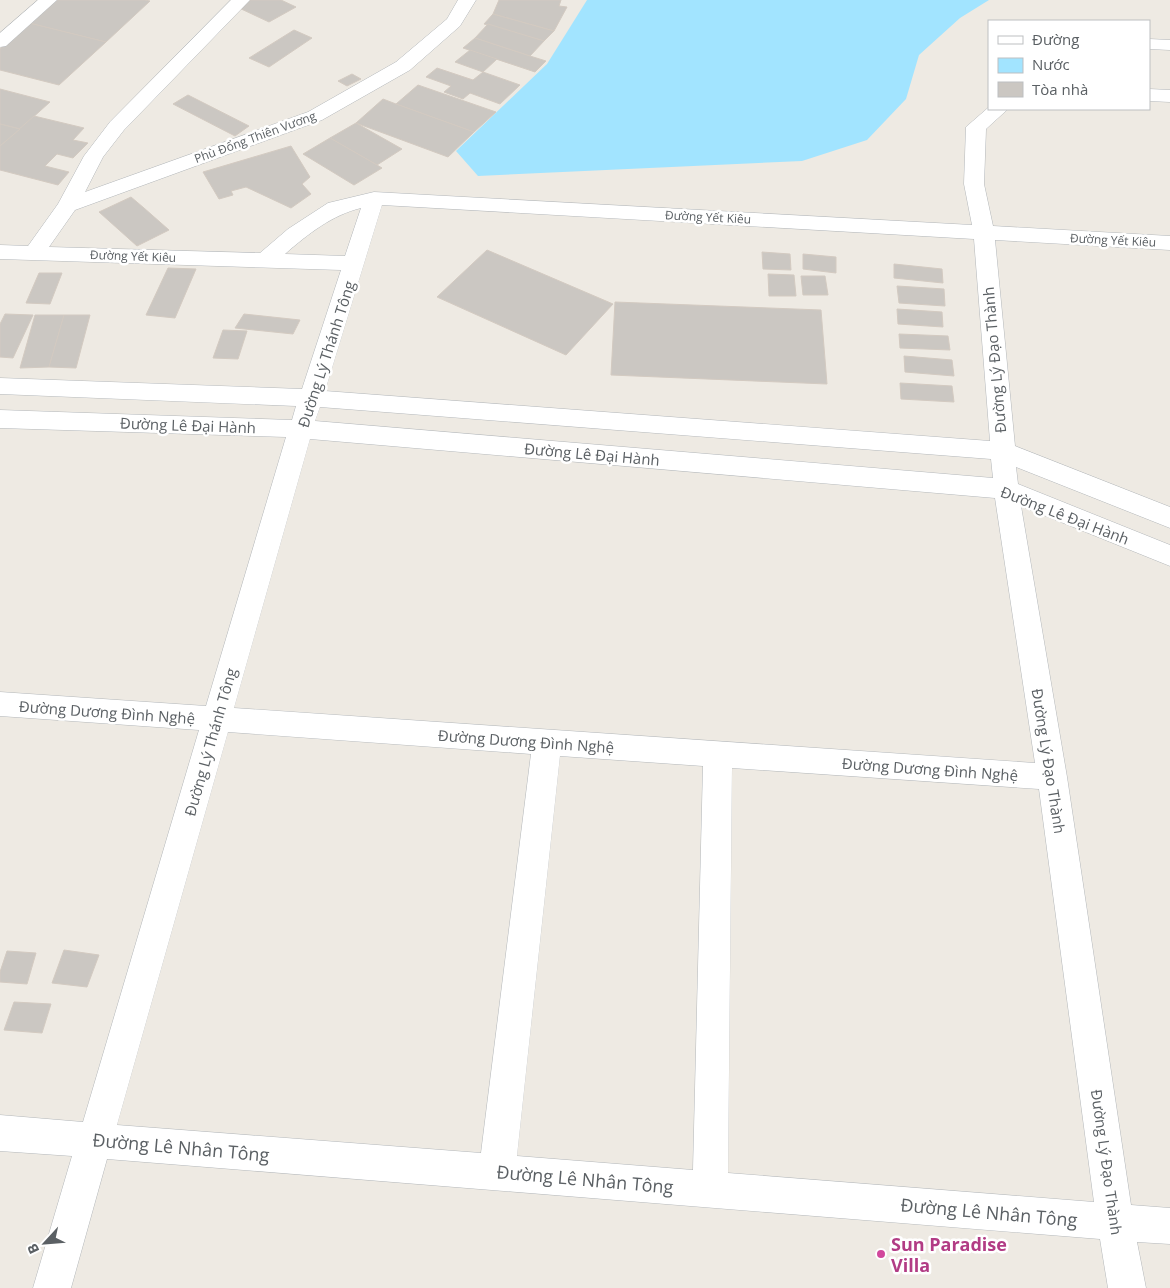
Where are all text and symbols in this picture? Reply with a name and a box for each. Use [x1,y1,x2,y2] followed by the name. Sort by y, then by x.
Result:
[988,20,1150,110] legend
[1032,29,1079,49] text: Đường
[1032,54,1070,74] text: Nước
[1032,79,1088,99] text: Tòa nhà
[192,107,319,167] street label: Phù Đổng Thiên Vương
[664,206,752,228] street label: Đường Yết Kiêu
[1069,229,1157,251] street label: Đường Yết Kiêu
[90,246,176,266] street label: Đường Yết Kiêu
[293,278,359,430] street label: Đường Lý Thánh Tông
[978,286,1010,434] street label: Đường Lý Đạo Thành
[120,413,256,437] street label: Đường Lê Đại Hành
[523,438,661,470] street label: Đường Lê Đại Hành
[998,481,1132,549] street label: Đường Lê Đại Hành
[179,666,241,818] street label: Đường Lý Thánh Tông
[1028,687,1070,835] street label: Đường Lý Đạo Thành
[18,696,196,728] street label: Đường Dương Đình Nghệ
[437,725,615,757] street label: Đường Dương Đình Nghệ
[841,753,1019,785] street label: Đường Dương Đình Nghệ
[1087,1088,1127,1236] street label: Đường Lý Đạo Thành
[92,1127,271,1167] street label: Đường Lê Nhân Tông
[496,1159,675,1199] street label: Đường Lê Nhân Tông
[900,1192,1079,1232] street label: Đường Lê Nhân Tông
[20,1218,70,1268] north arrow
[891,1232,1007,1277] place label: Sun Paradise Villa
[22,1241,43,1257] text: B
[875,1248,887,1260] marker: Sun Paradise Villa

